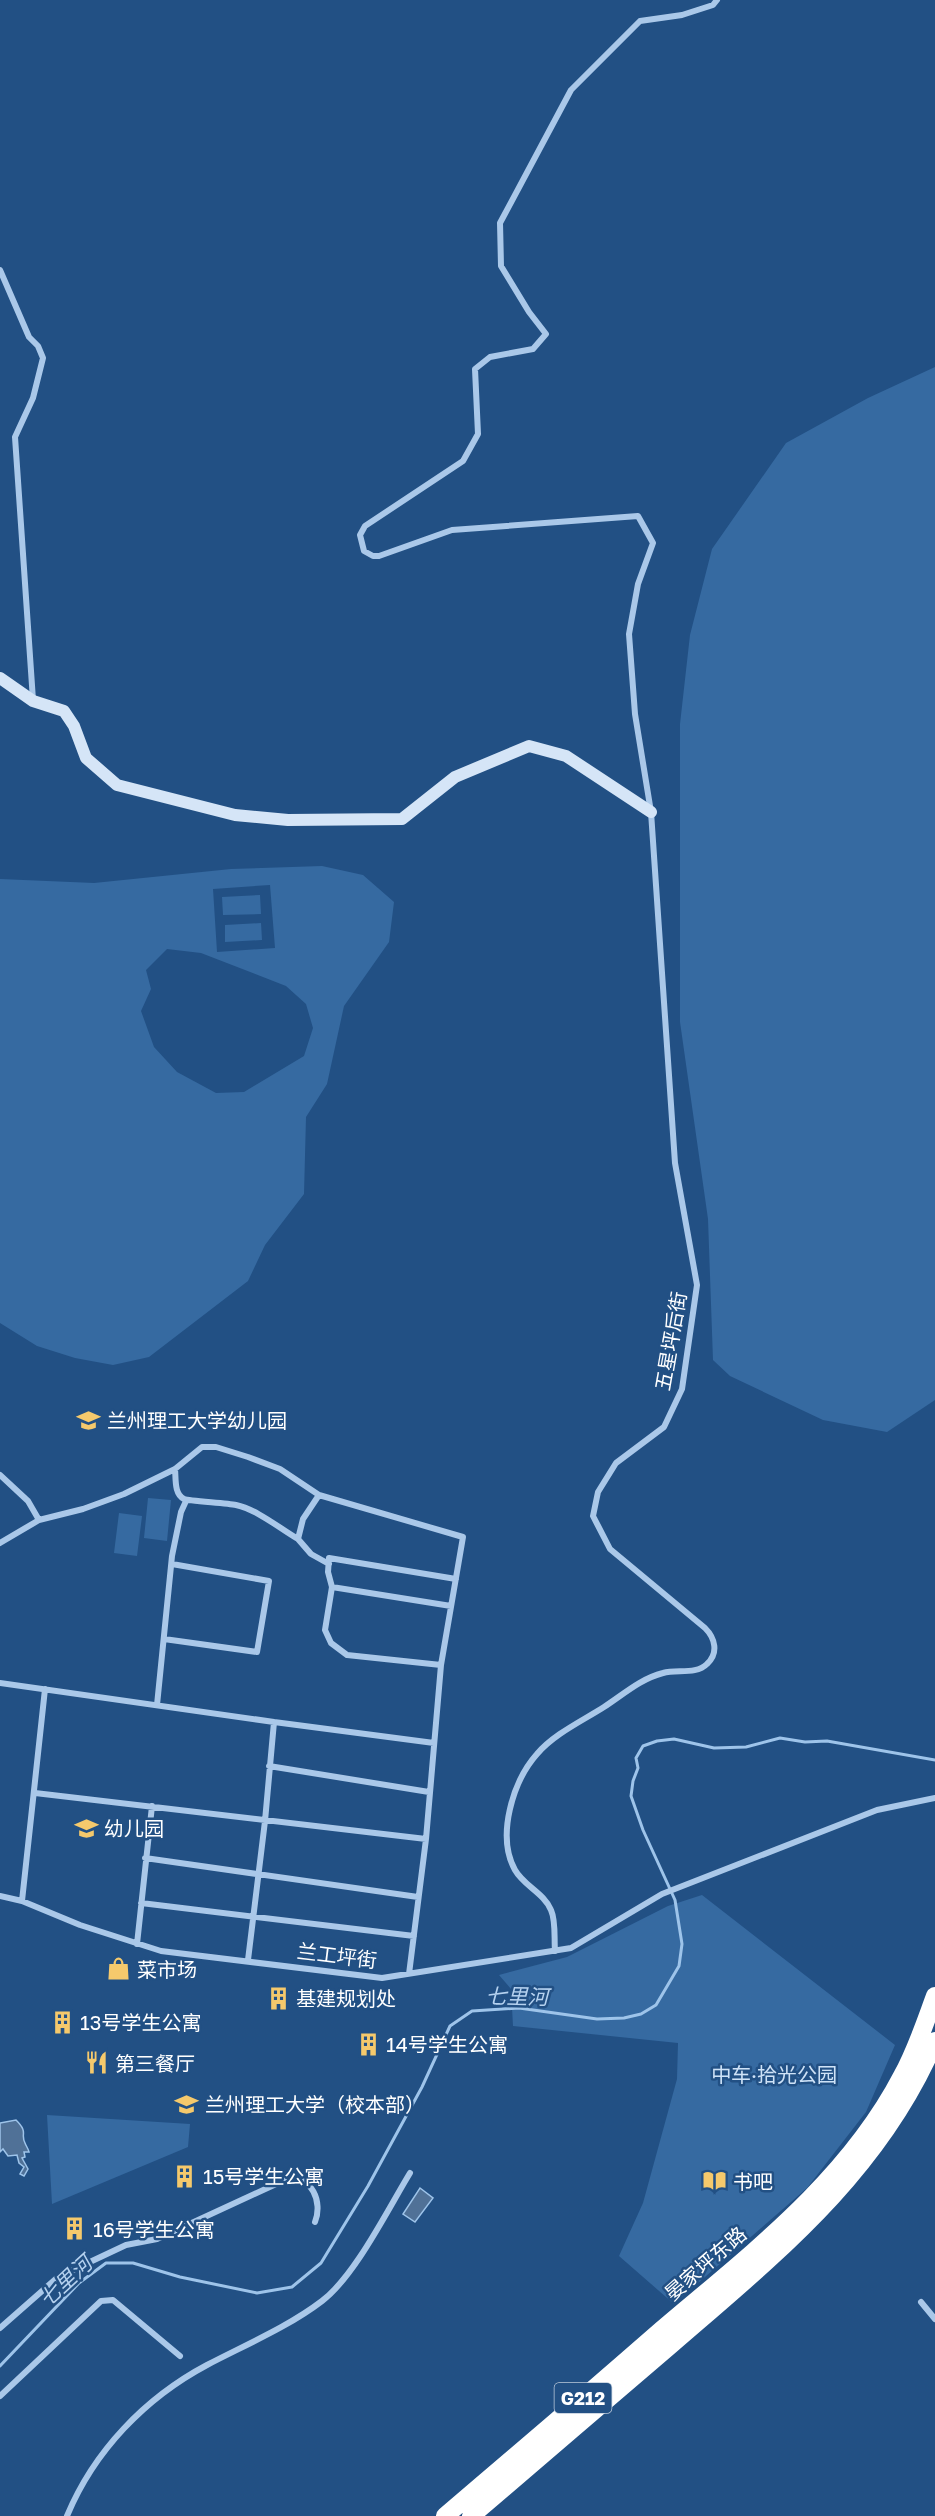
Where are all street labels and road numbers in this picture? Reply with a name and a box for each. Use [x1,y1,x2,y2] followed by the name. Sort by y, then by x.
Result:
[649,1290,691,1392] street label: 五星坪后街
[296,1938,378,1972] street label: 兰工坪街
[659,2221,751,2305] street label: 晏家坪东路
[554,2383,612,2413] road number: G212

